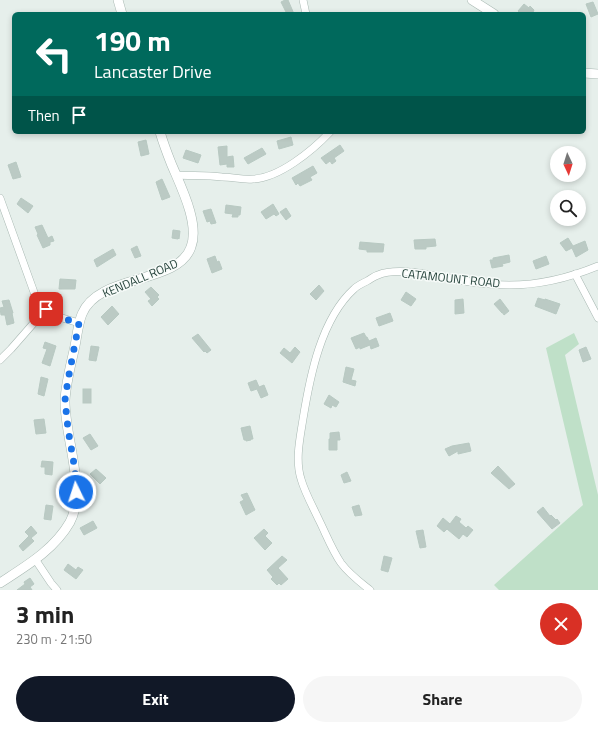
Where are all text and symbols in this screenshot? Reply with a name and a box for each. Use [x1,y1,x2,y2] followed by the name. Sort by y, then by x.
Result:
[94,19,171,62] text: 190 m
[28,28,80,80] icon: left
[94,58,212,85] text: Lancaster Drive
[28,104,60,127] text: Then
[68,104,90,126] icon: arrive
[550,146,586,182] north arrow
[550,146,586,226] map controls
[550,190,586,226] button: search
[99,253,181,302] street label: KENDALL ROAD
[401,263,501,293] street label: CATAMOUNT ROAD
[29,292,63,326] pin
[35,298,57,320] icon: arrive
[55,471,97,513] position arrow
[16,596,74,632] text: 3 min
[540,603,582,645] button: close
[16,629,92,649] text: 230 m · 21:50
[16,676,295,722] button: Exit
[303,676,582,722] button: Share

